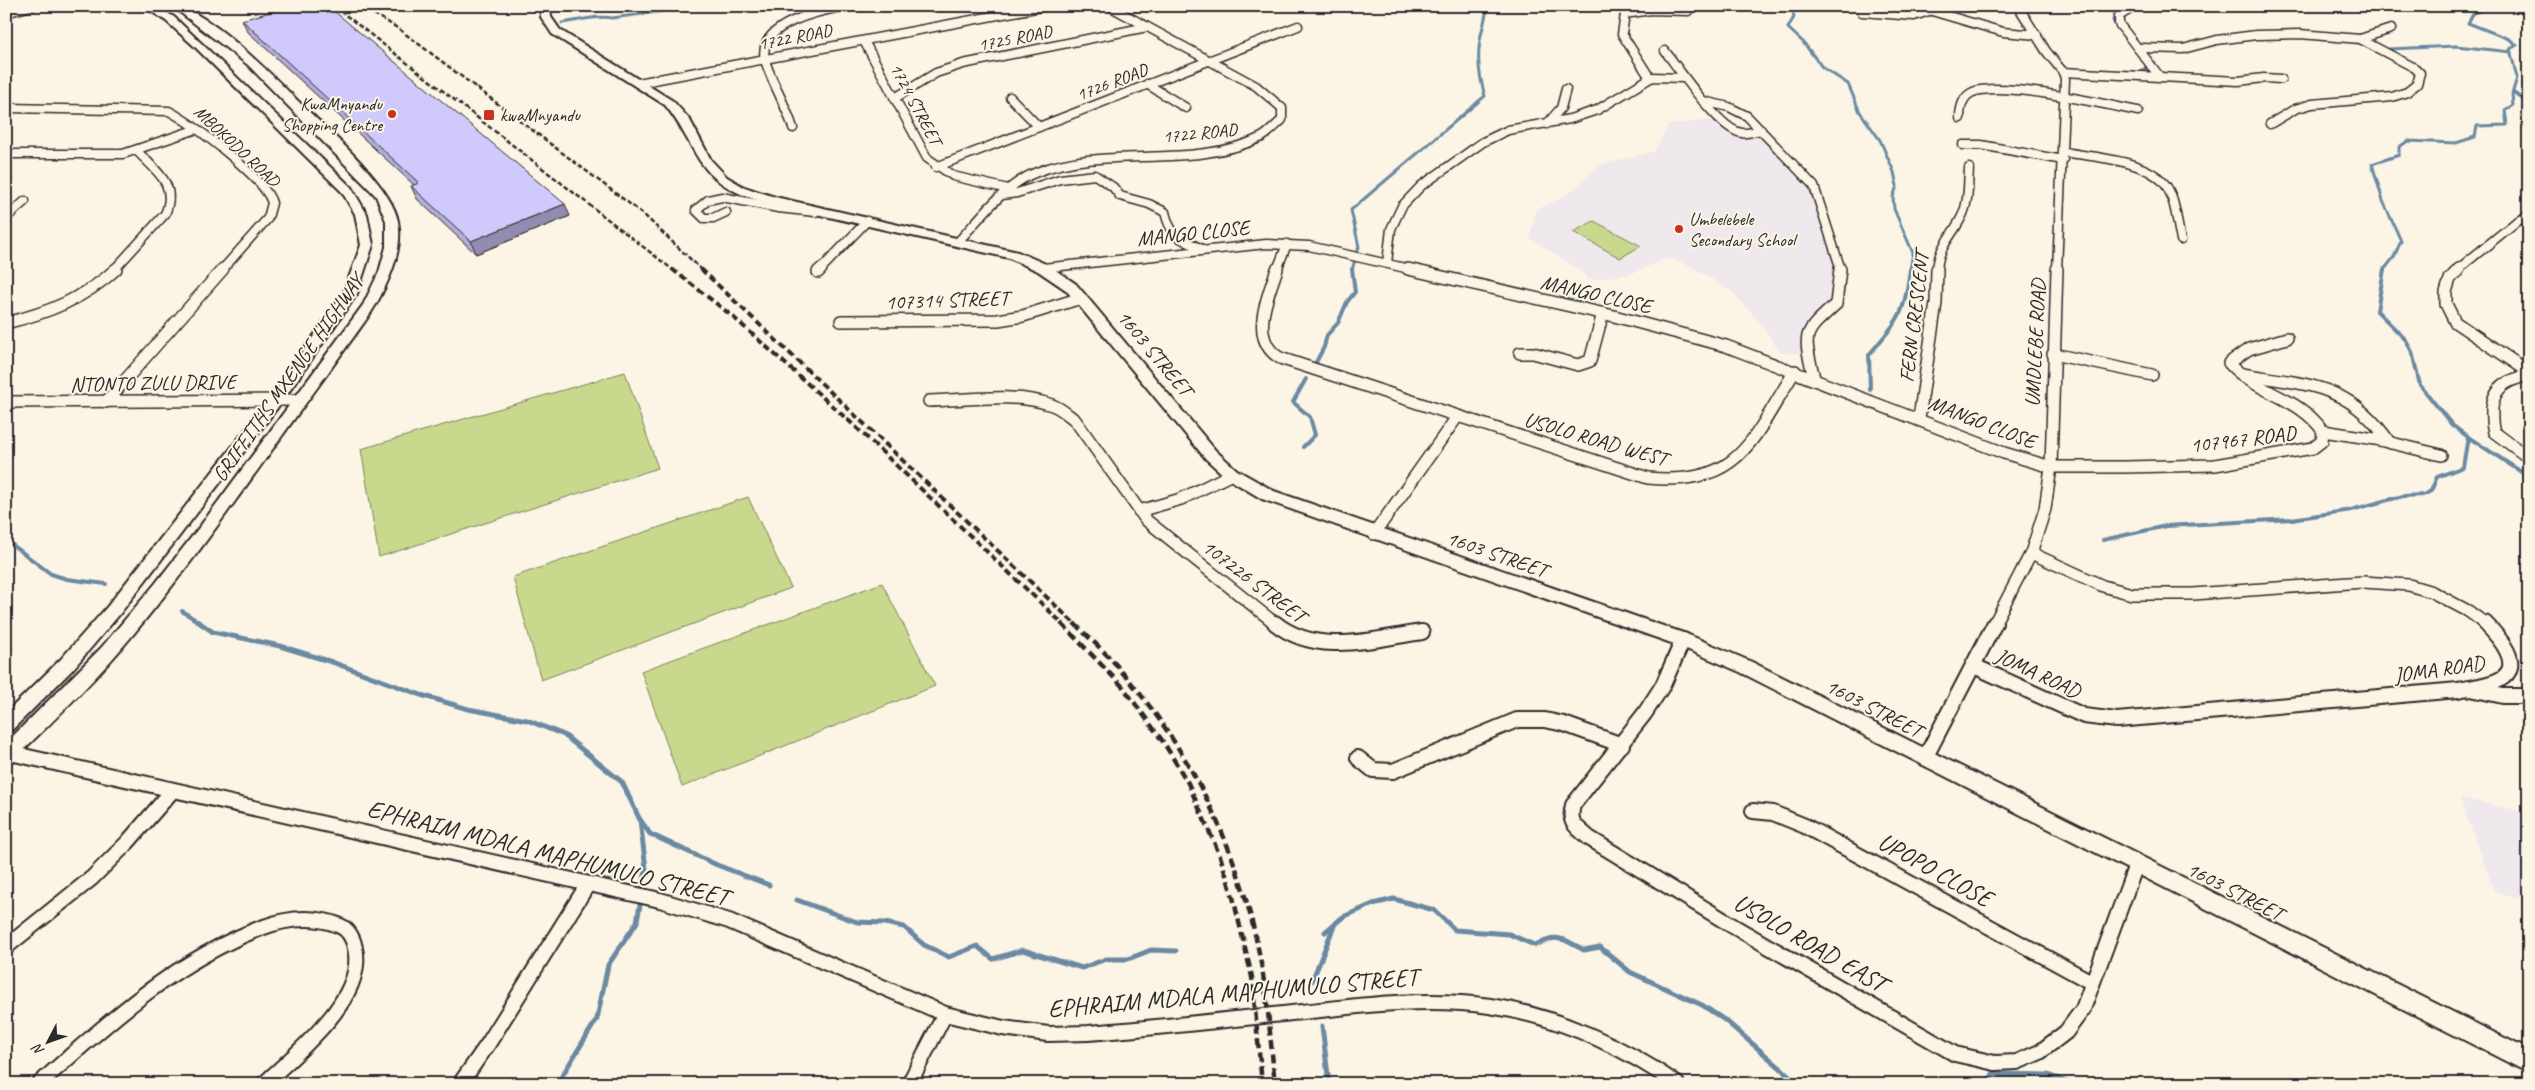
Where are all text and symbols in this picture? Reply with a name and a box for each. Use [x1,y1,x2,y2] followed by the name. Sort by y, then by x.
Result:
[756,19,835,55] street label: 1722 ROAD
[976,20,1055,56] street label: 1725 ROAD
[1073,58,1152,106] street label: 1726 ROAD
[885,59,949,152] street label: 1724 STREET
[282,93,383,136] place label: KwaMnyandu Shopping Centre
[189,101,286,192] street label: MBOKODO ROAD
[500,104,581,126] place label: kwaMnyandu
[386,108,398,120] marker: KwaMnyandu Shopping Centre
[482,108,496,122] marker: kwaMnyandu
[1162,118,1240,148] street label: 1722 ROAD
[1689,208,1798,251] place label: Umbelebele Secondary School
[1136,214,1253,252] street label: MANGO CLOSE
[1673,223,1685,235] marker: Umbelebele Secondary School
[1893,245,1936,383] street label: FERN CRESCENT
[207,266,372,486] street label: GRIFFITHS MXENGE HIGHWAY
[1538,269,1657,320] street label: MANGO CLOSE
[2019,277,2051,407] street label: UMDLEBE ROAD
[885,285,1014,315] street label: 107314 STREET
[1111,305,1201,405] street label: 1603 STREET
[70,369,238,397] street label: NTONTO ZULU DRIVE
[1925,390,2042,455] street label: MANGO CLOSE
[1521,406,1675,473] street label: USOLO ROAD WEST
[2189,419,2299,458] street label: 107967 ROAD
[1443,525,1555,585] street label: 1603 STREET
[1197,533,1315,631] street label: 107226 STREET
[1991,642,2086,705] street label: JOMA ROAD
[2391,650,2487,688] street label: JOMA ROAD
[1821,673,1930,745] street label: 1603 STREET
[364,793,737,915] street label: EPHRAIM MDALA MAPHUMULO STREET
[1872,826,2000,916] street label: UPOPO CLOSE
[2182,856,2291,928] street label: 1603 STREET
[1728,886,1898,1003] street label: USOLO ROAD EAST
[1047,960,1425,1025] street label: EPHRAIM MDALA MAPHUMULO STREET
[22,1018,72,1068] north arrow
[28,1040,48,1059] text: N

